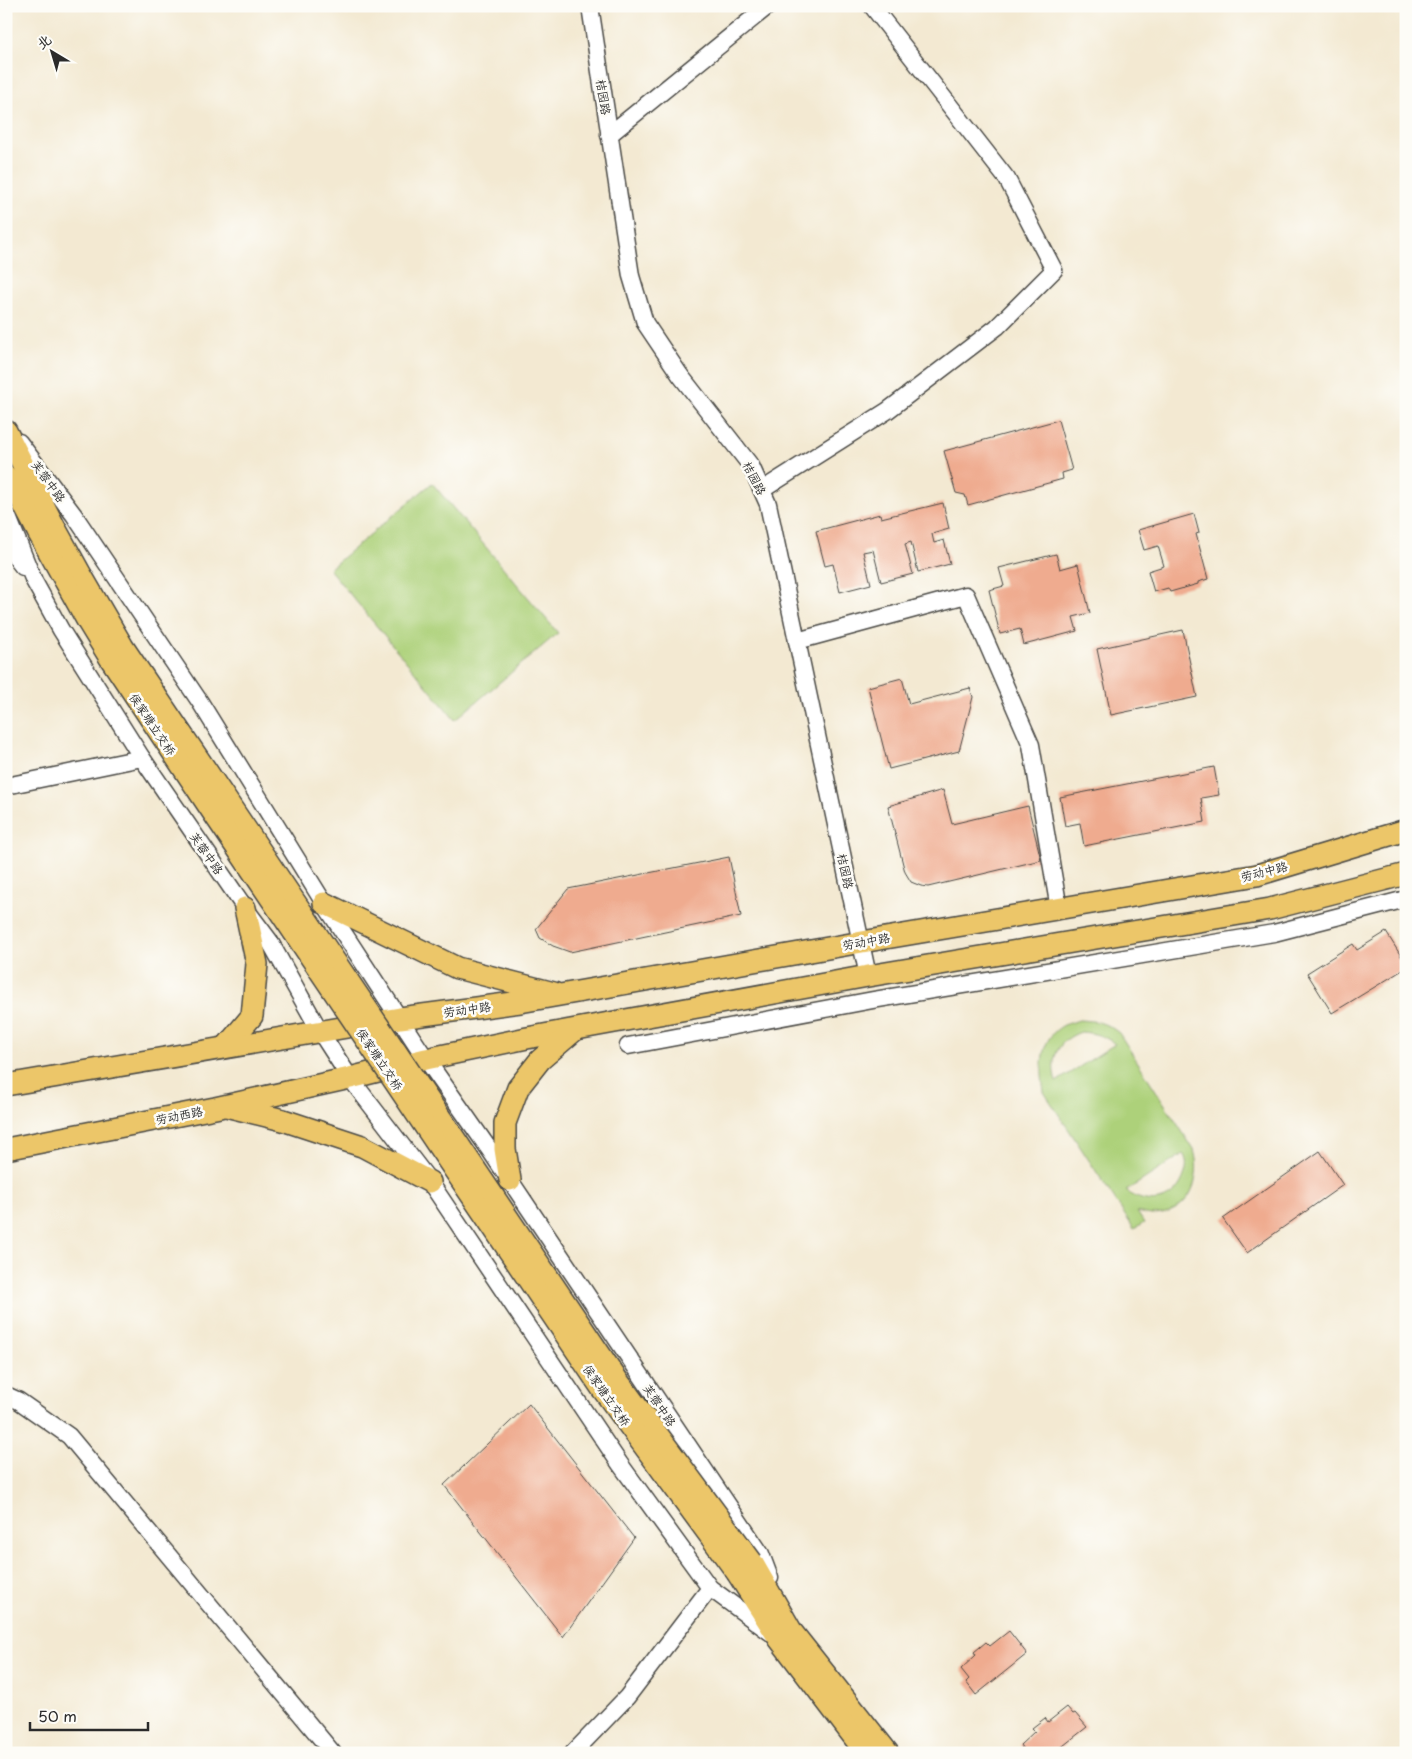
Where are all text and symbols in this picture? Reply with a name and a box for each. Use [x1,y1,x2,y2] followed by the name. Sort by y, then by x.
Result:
[28,28,78,78] north arrow
[32,29,56,54] text: 北
[592,78,616,116] street label: 桔园路
[28,456,70,506] street label: 芙蓉中路
[739,458,771,498] street label: 桔园路
[125,689,181,760] street label: 侯家塘立交桥
[186,828,228,878] street label: 芙蓉中路
[833,852,859,890] street label: 桔园路
[1239,856,1289,886] street label: 劳动中路
[841,928,891,954] street label: 劳动中路
[442,997,492,1021] street label: 劳动中路
[352,1024,408,1095] street label: 侯家塘立交桥
[154,1102,204,1128] street label: 劳动西路
[579,1360,636,1430] street label: 侯家塘立交桥
[639,1380,681,1430] street label: 芙蓉中路
[30,1699,148,1731] scale bar
[38,1704,77,1727] text: 50 m

